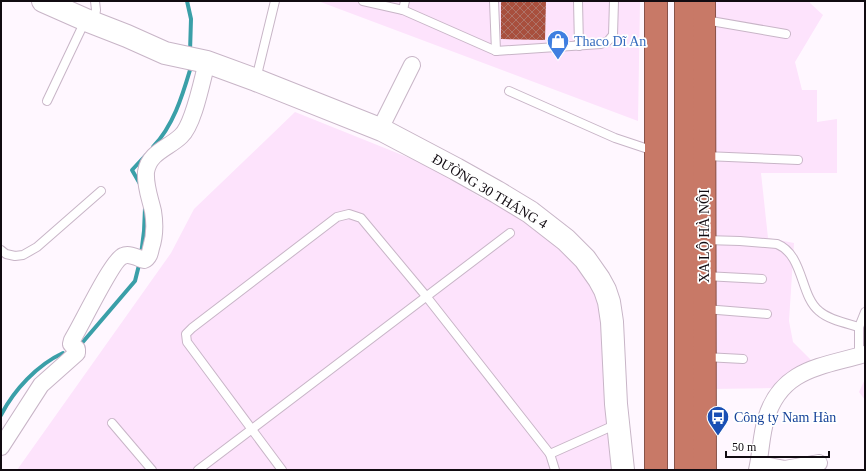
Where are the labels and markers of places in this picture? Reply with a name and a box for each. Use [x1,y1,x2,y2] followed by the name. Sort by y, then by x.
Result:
[545,28,571,61] shop icon: Thaco Dĩ An
[574,34,646,49] place label: Thaco Dĩ An
[705,404,731,437] bus stop icon: Công ty Nam Hàn
[734,410,836,425] place label: Công ty Nam Hàn

